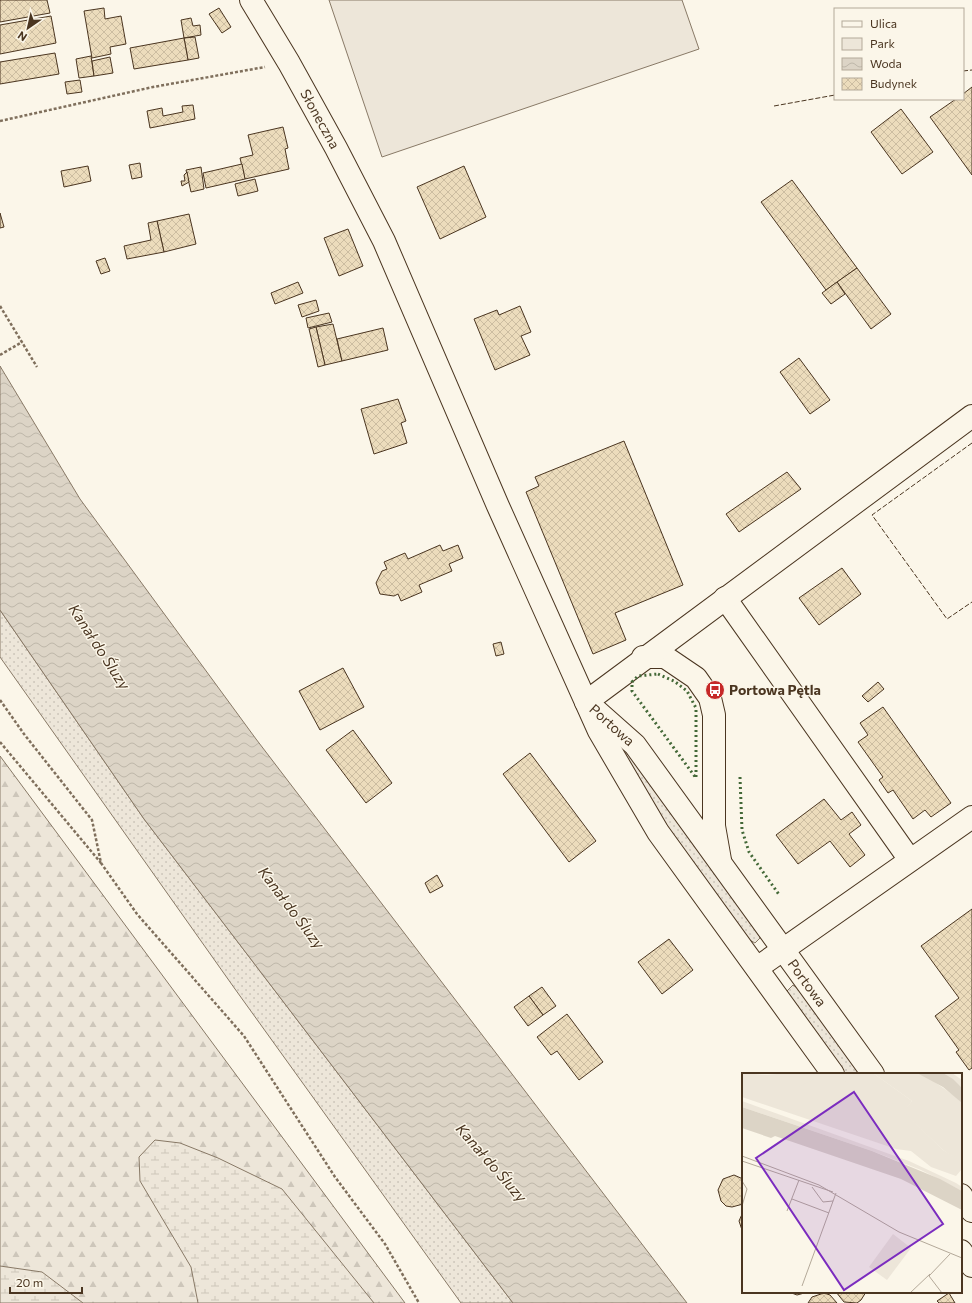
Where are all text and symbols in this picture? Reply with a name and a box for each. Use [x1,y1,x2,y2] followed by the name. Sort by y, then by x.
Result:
[8,8,48,48] north arrow
[834,8,964,100] legend
[870,16,897,30] text: Ulica
[15,29,29,44] text: N
[870,36,896,50] text: Park
[870,56,902,70] text: Woda
[870,76,918,90] text: Budynek
[297,86,344,151] street label: Słoneczna
[65,600,136,694] water label: Kanał do Śluzy
[704,679,726,701] bus stop icon: Portowa Pętla
[729,681,821,698] place label: Portowa Pętla
[586,700,638,749] street label: Portowa
[255,862,330,953] water label: Kanał do Śluzy
[784,956,830,1010] street label: Portowa
[742,1073,962,1293] inset map
[453,1119,532,1206] water label: Kanał do Śluzy
[10,1269,82,1295] scale bar
[16,1275,43,1289] text: 20 m

